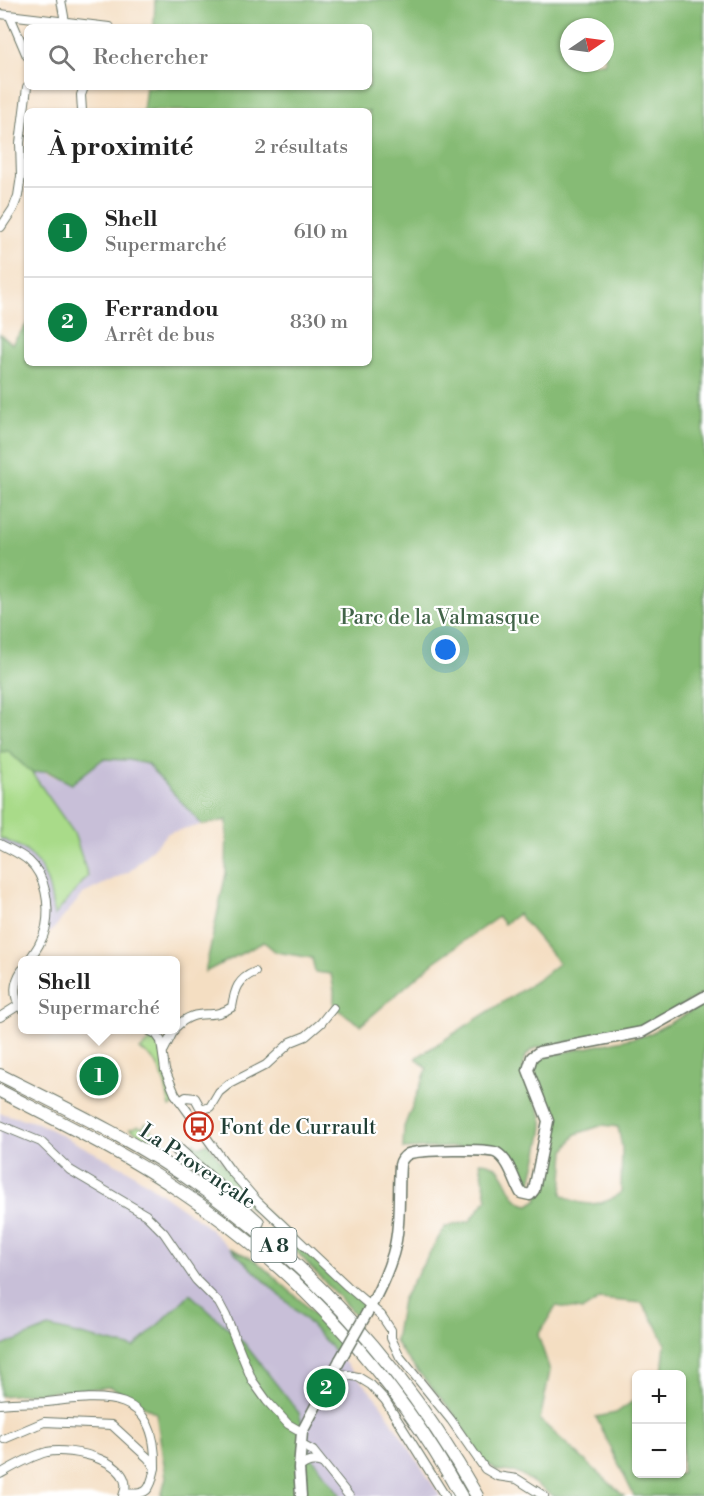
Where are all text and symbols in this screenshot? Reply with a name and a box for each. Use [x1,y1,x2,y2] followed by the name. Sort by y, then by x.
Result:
[560,18,614,72] north arrow
[24,24,372,90] search box
[45,41,78,74] icon: search
[93,44,208,71] text: Rechercher
[48,131,193,163] text: À proximité
[254,135,348,160] text: 2 résultats
[105,206,157,233] text: Shell
[63,220,72,245] text: 1
[294,220,348,245] text: 610 m
[105,233,227,258] text: Supermarché
[105,296,219,323] text: Ferrandou
[61,310,74,335] text: 2
[290,310,348,335] text: 830 m
[105,323,215,348] text: Arrêt de bus
[340,605,540,631] park label: Parc de la Valmasque
[431,635,460,664] your location
[18,956,180,1034] popup
[38,969,91,996] text: Shell
[38,996,160,1021] text: Supermarché
[80,1054,118,1098] pin: 1
[183,1111,215,1143] bus stop icon: Font de Currault
[220,1115,377,1141] place label: Font de Currault
[134,1118,261,1215] street label: La Provençale
[252,1228,296,1262] road number: A 8
[306,1366,346,1410] pin: 2
[632,1370,686,1478] map controls
[632,1370,686,1424] button: +
[632,1424,686,1478] button: −

